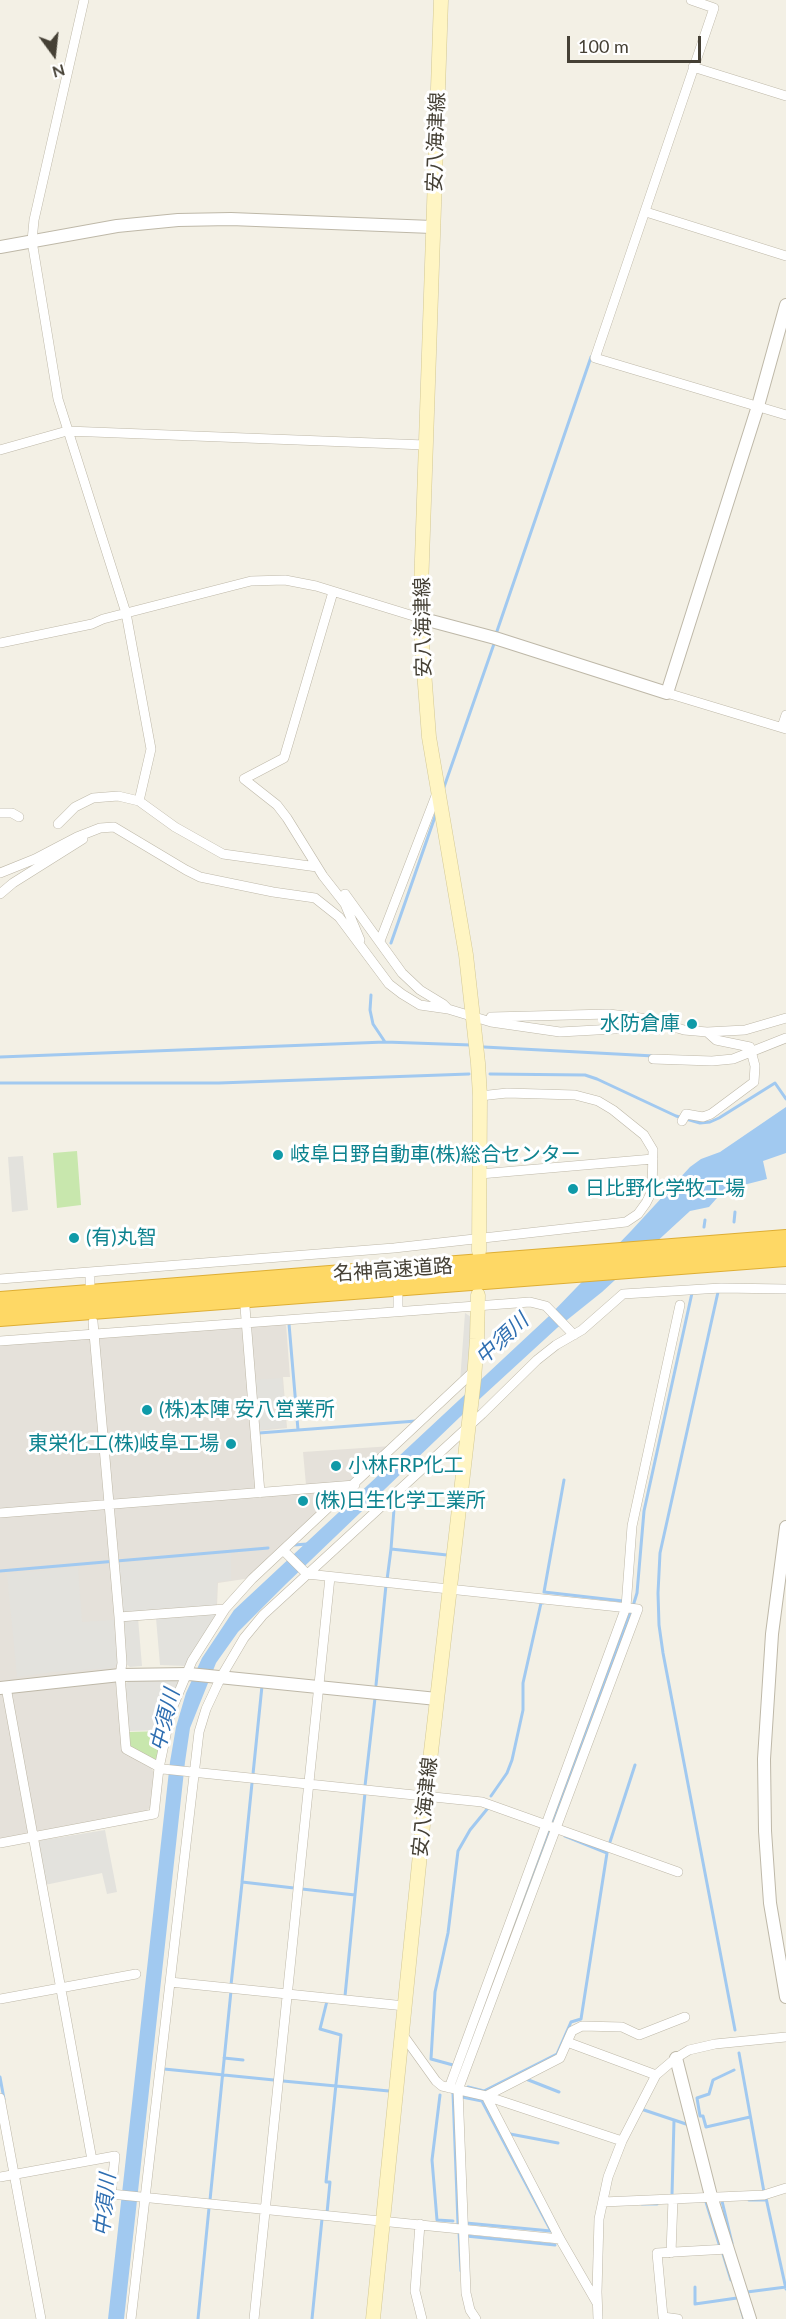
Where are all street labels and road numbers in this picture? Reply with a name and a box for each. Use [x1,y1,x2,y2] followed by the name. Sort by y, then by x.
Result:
[422,92,450,192] street label: 安八海津線
[410,577,436,677] street label: 安八海津線
[332,1254,454,1286] street label: 名神高速道路
[408,1756,442,1858] street label: 安八海津線

